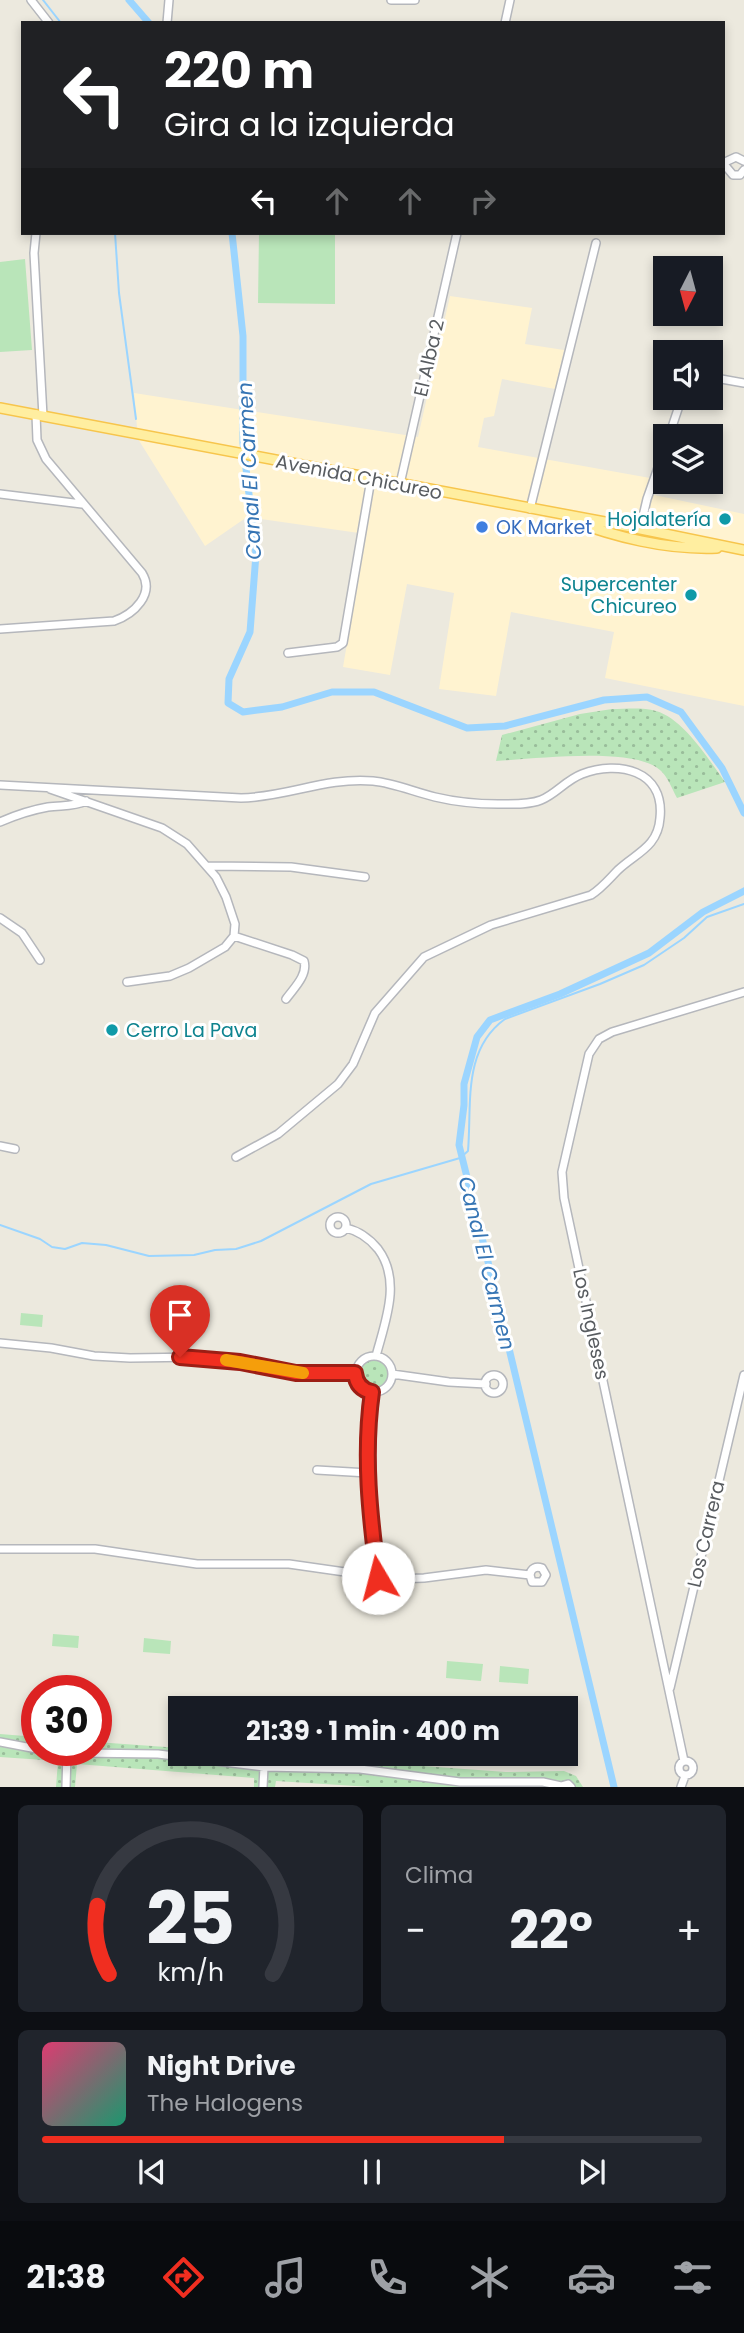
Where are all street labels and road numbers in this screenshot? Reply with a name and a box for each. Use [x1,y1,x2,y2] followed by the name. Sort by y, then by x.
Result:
[407,317,451,399] street label: El Alba 2
[273,448,445,506] street label: Avenida Chicureo
[566,1266,616,1382] street label: Los Ingleses
[681,1478,731,1590] street label: Los Carrera

